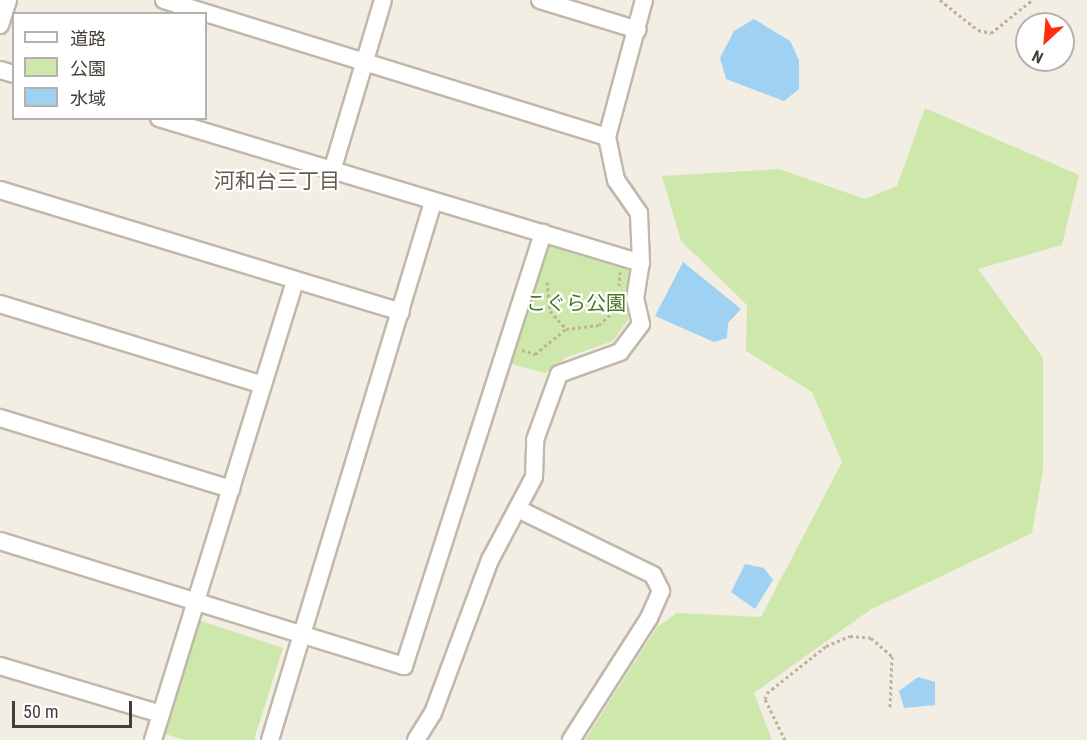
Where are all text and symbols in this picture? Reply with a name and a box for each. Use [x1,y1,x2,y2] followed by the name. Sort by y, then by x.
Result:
[12,12,207,120] legend
[1015,12,1075,72] north arrow
[70,28,106,49] text: 道路
[1029,46,1046,68] text: N
[70,58,106,79] text: 公園
[70,88,106,109] text: 水域
[214,168,340,194] district label: 河和台三丁目
[526,291,626,315] park label: こぐら公園
[15,689,135,727] scale bar
[23,701,58,722] text: 50 m

